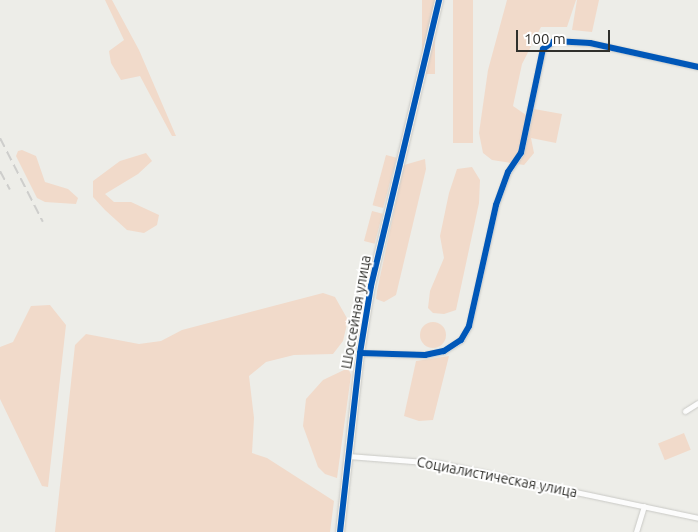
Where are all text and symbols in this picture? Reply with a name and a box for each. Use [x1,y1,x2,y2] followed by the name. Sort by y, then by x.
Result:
[518,20,612,52] scale bar
[524,30,566,47] text: 100 m
[338,254,374,370] street label: Шоссейная улица
[415,453,579,501] street label: Социалистическая улица

